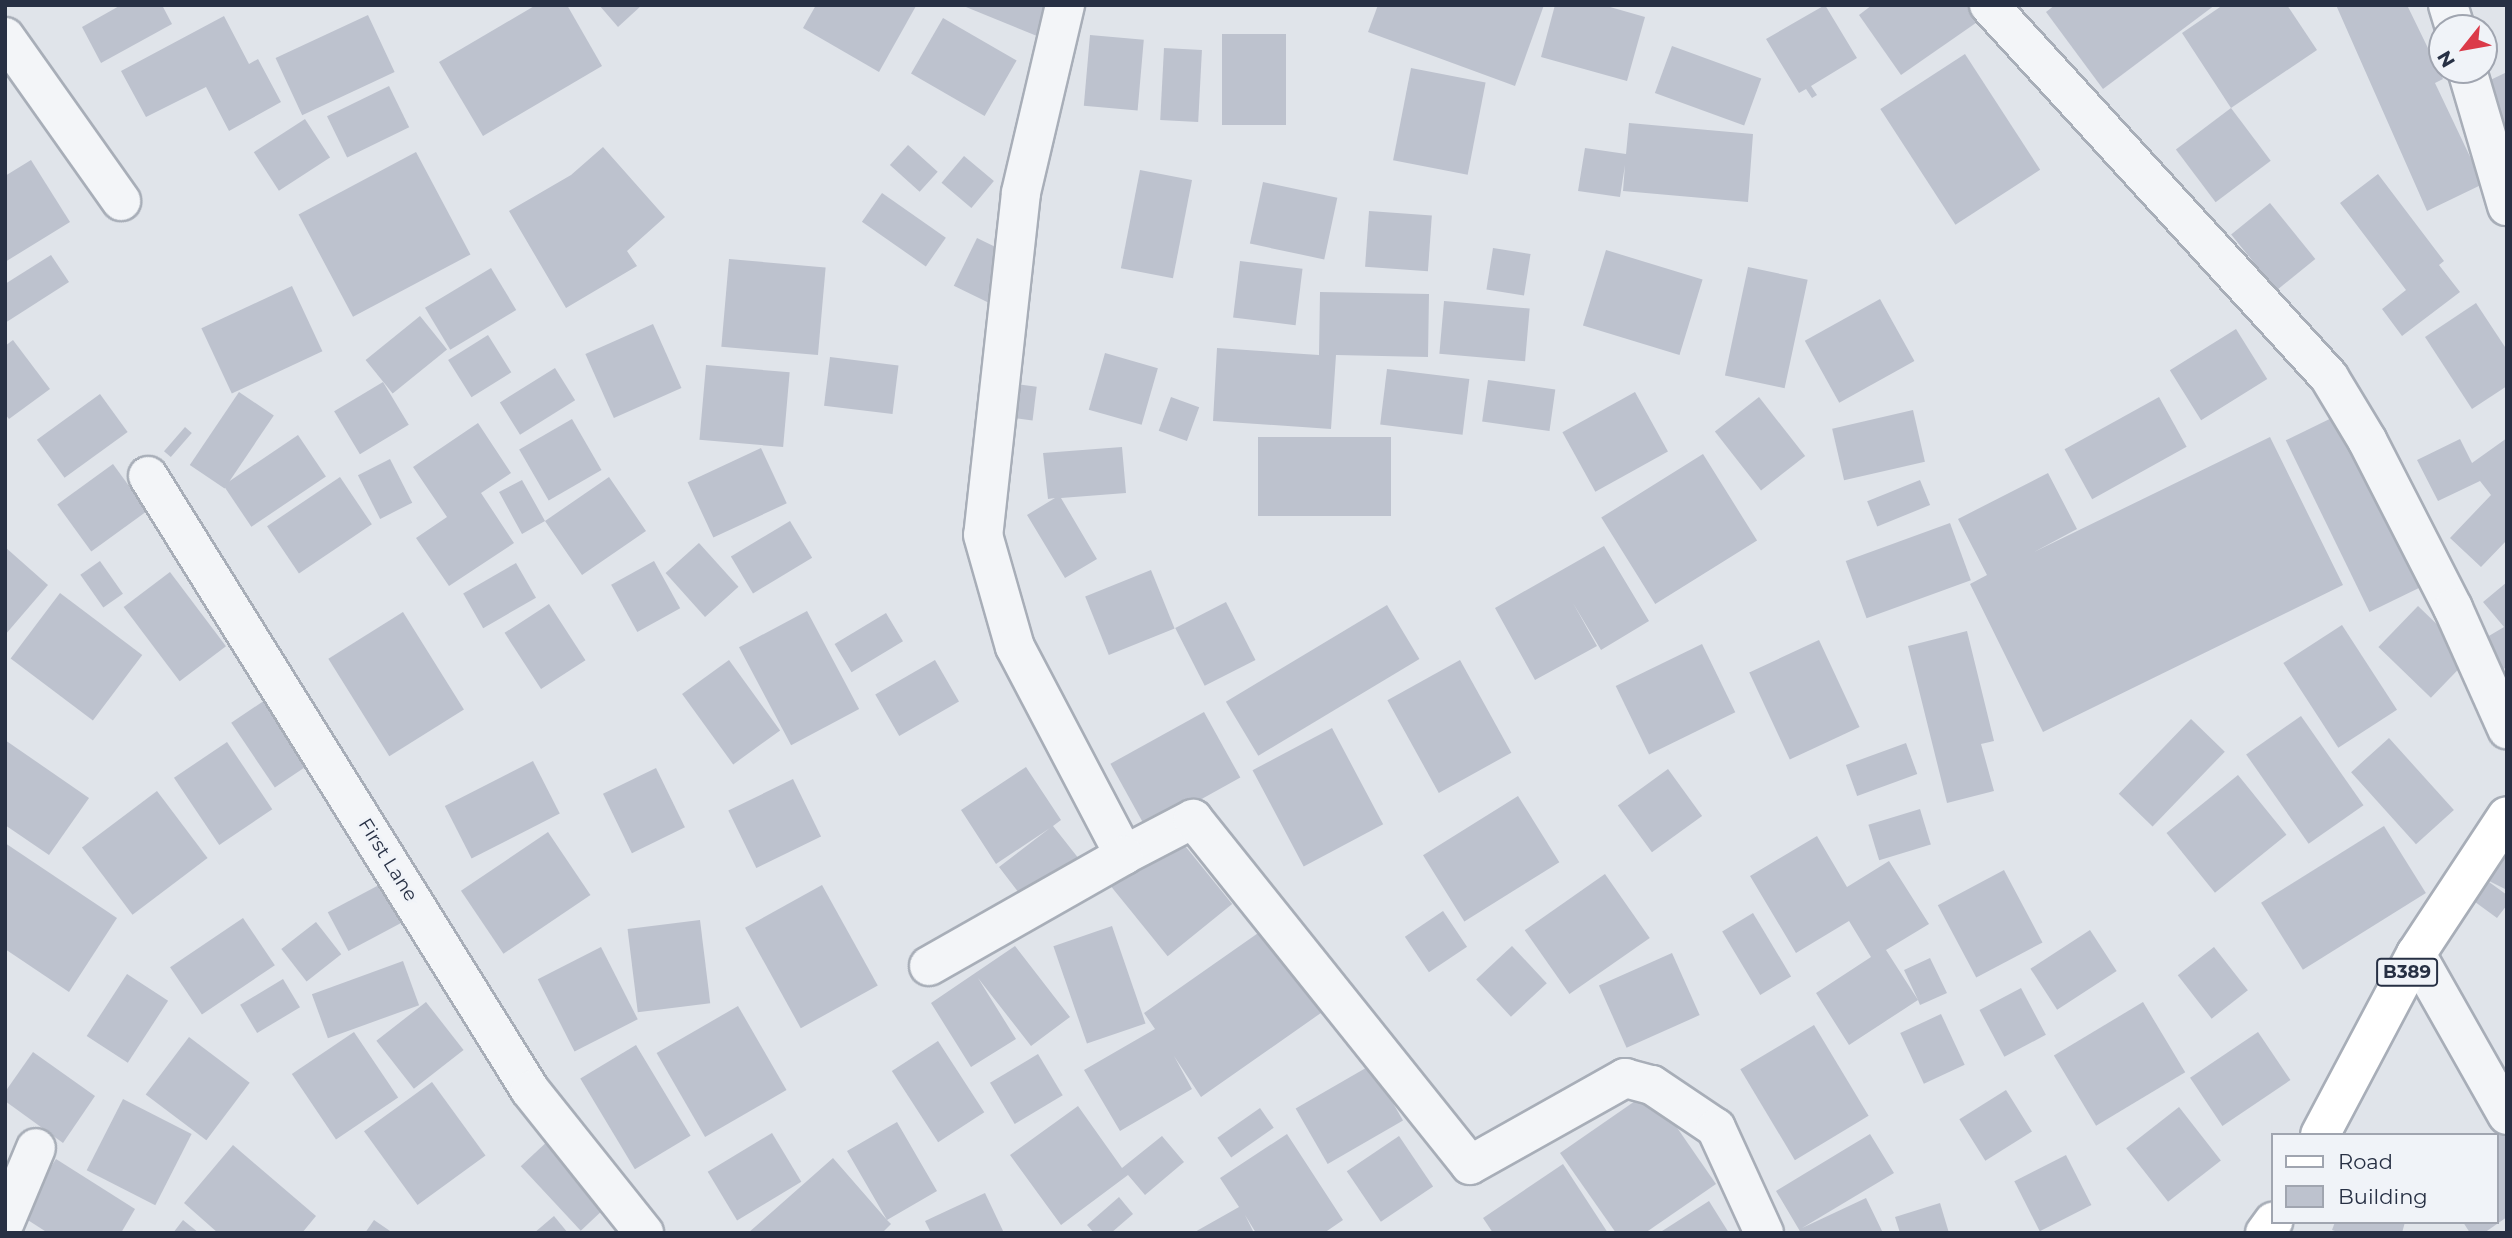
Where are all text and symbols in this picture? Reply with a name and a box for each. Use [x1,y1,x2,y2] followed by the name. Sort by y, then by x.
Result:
[2428,14,2498,84] north arrow
[2432,47,2460,72] text: N
[354,814,422,906] street label: First Lane
[2376,958,2438,987] road number: B389
[2270,1133,2498,1224] legend
[2338,1149,2393,1174] text: Road
[2338,1184,2428,1209] text: Building

